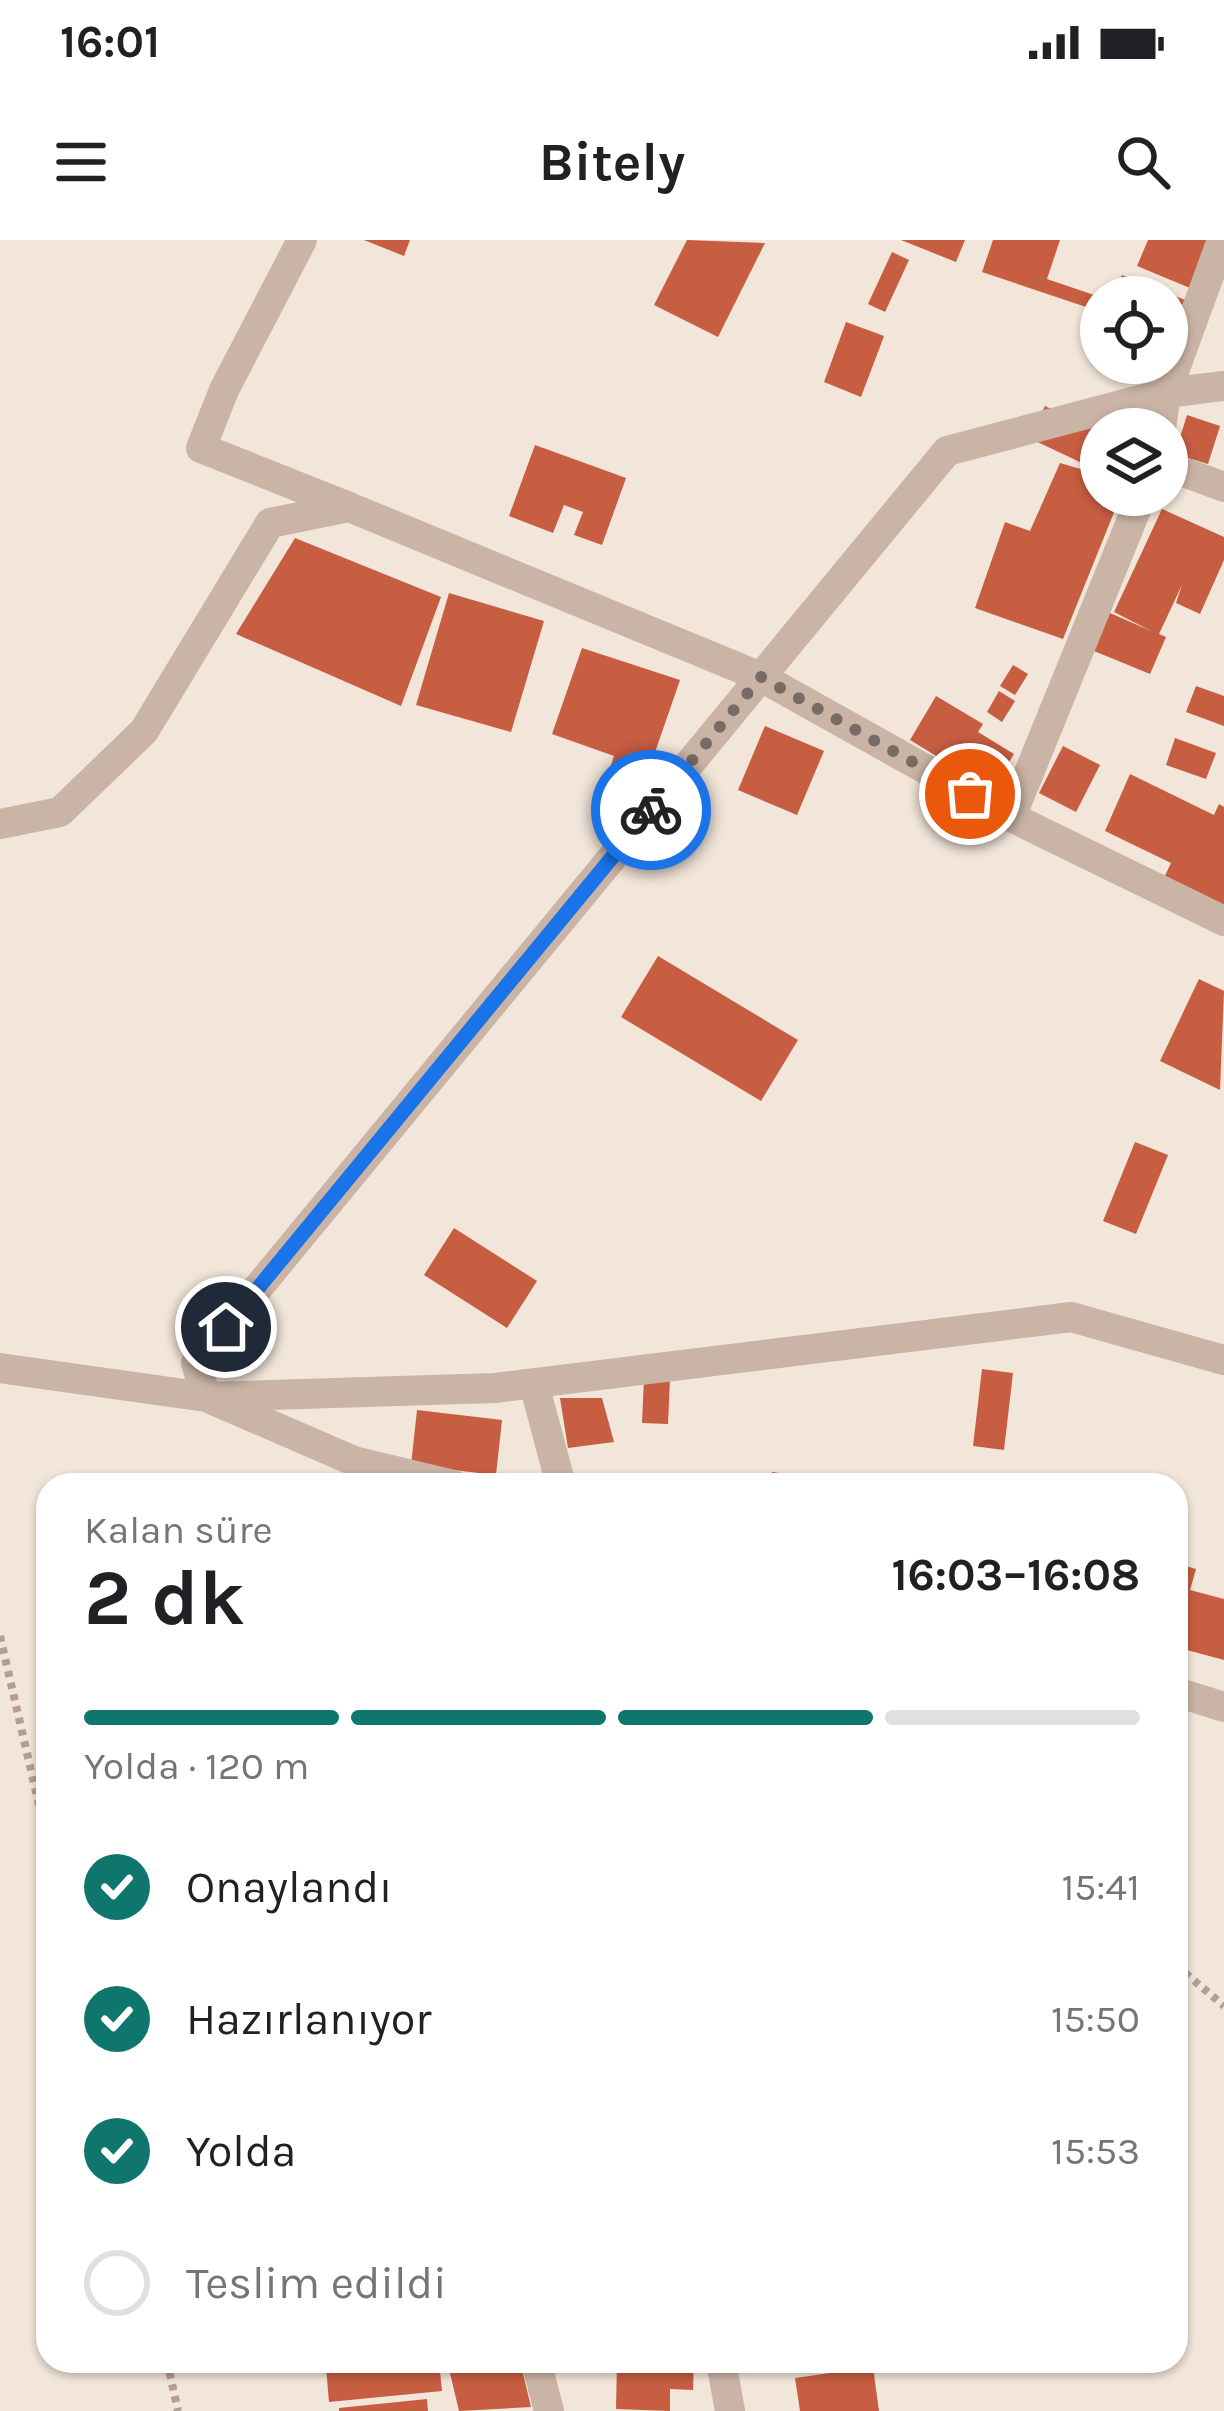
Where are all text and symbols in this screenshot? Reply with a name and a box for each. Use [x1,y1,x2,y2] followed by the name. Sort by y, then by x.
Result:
[60,16,160,68] text: 16:01
[48,129,114,195] icon: menu
[1110,129,1176,195] icon: search
[539,130,685,194] text: Bitely
[1080,276,1188,516] map controls
[1080,276,1188,384] button: locate
[1080,408,1188,516] button: layers
[919,743,1021,845] pin
[591,750,711,870] courier
[937,761,1003,827] icon: bag
[618,777,684,843] icon: bike
[175,1276,277,1378] pin
[193,1294,259,1360] icon: home
[84,1507,273,1553] text: Kalan süre
[891,1549,1140,1601] text: 16:03–16:08
[84,1552,245,1644] text: 2 dk
[84,1743,310,1789] text: Yolda · 120 m
[84,1854,150,1920] icon: check
[186,1861,393,1913] text: Onaylandı
[1061,1864,1140,1910] text: 15:41
[84,1986,150,2052] icon: check
[186,1993,432,2045] text: Hazırlanıyor
[1051,1996,1140,2042] text: 15:50
[84,2118,150,2184] icon: check
[186,2125,296,2177] text: Yolda
[1051,2128,1140,2174] text: 15:53
[186,2257,447,2309] text: Teslim edildi

